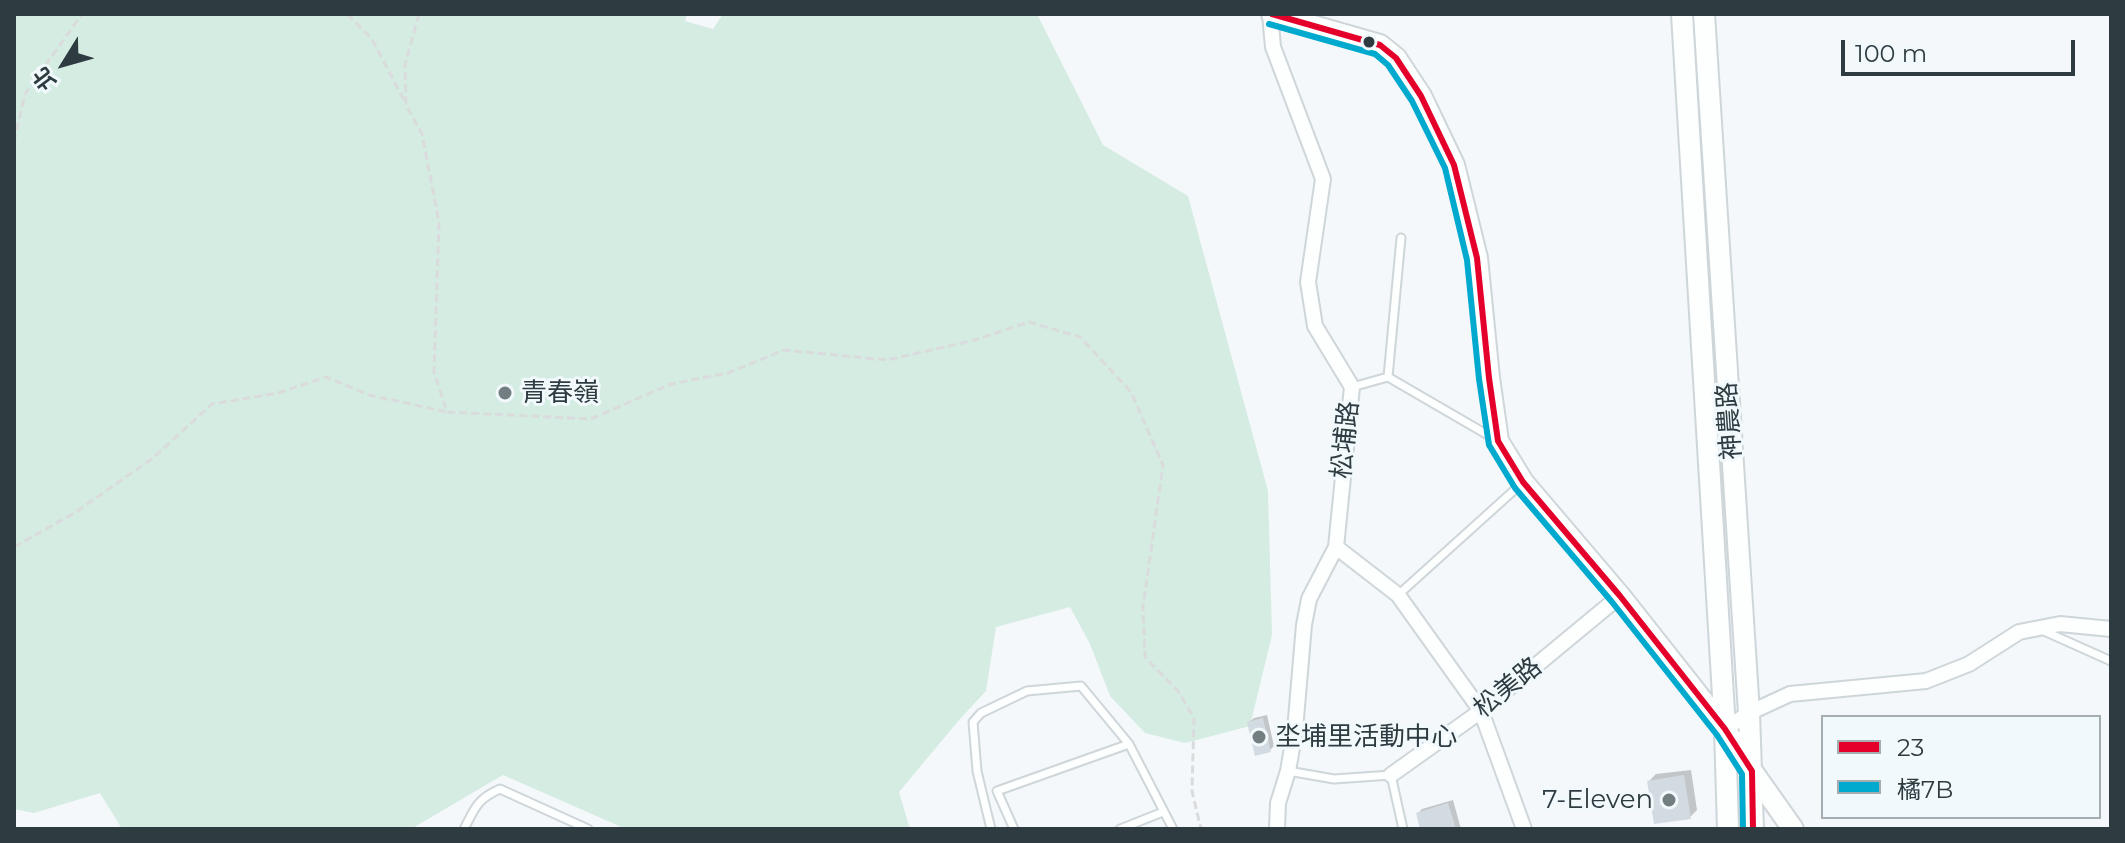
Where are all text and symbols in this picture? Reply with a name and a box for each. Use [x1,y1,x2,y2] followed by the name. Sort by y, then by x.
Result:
[24,24,104,104] north arrow
[1845,24,2079,74] scale bar
[1361,34,1377,50] unlabelled marker
[1855,39,1927,68] text: 100 m
[27,62,62,96] text: 北
[521,377,599,409] place label: 青春嶺
[1712,381,1748,461] street label: 神農路
[496,384,514,402] marker: 青春嶺
[1326,400,1366,480] street label: 松埔路
[1468,651,1548,725] street label: 松美路
[1821,715,2101,819] legend
[1275,721,1457,753] place label: 坔埔里活動中心
[1250,728,1268,746] marker: 坔埔里活動中心
[1897,733,1924,762] text: 23
[1897,775,1953,804] text: 橘7B
[1542,784,1653,816] place label: 7-Eleven
[1660,791,1678,809] marker: 7-Eleven

